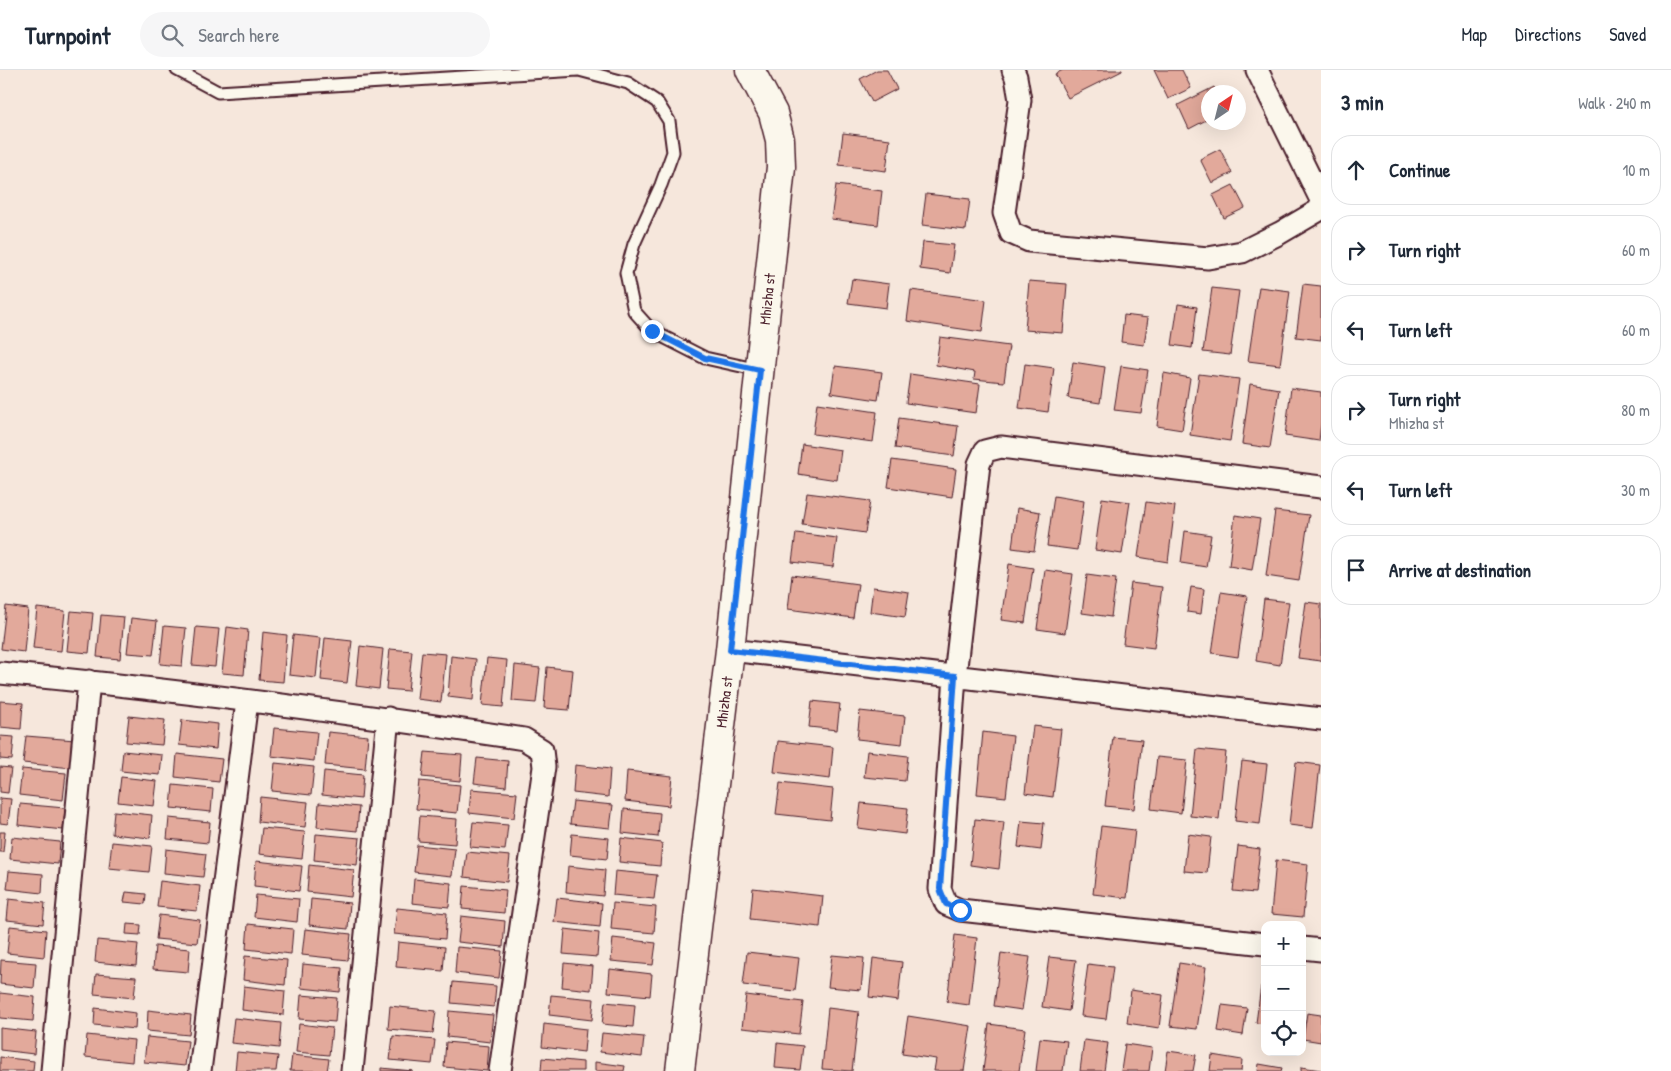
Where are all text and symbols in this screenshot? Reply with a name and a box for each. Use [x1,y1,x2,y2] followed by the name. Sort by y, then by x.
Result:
[140,12,490,57] search box
[25,19,110,51] text: Turnpoint
[158,21,186,49] icon: search
[198,22,280,48] text: Search here
[1462,22,1487,47] text: Map
[1515,22,1581,47] text: Directions
[1609,22,1646,47] text: Saved
[1201,85,1246,130] north arrow
[1341,88,1384,117] text: 3 min
[1578,92,1651,114] text: Walk · 240 m
[1342,156,1370,184] icon: ahead
[1389,157,1450,183] text: Continue
[1622,159,1650,181] text: 10 m
[1342,236,1370,264] icon: right
[1389,237,1460,263] text: Turn right
[1622,239,1650,261] text: 60 m
[754,271,780,326] street label: Mhizha st
[1342,316,1370,344] icon: left
[1389,317,1452,343] text: Turn left
[1622,319,1650,341] text: 60 m
[641,320,664,343] route end
[1389,386,1460,412] text: Turn right
[1342,396,1370,424] icon: right
[1621,399,1650,421] text: 80 m
[1389,412,1444,434] text: Mhizha st
[1342,476,1370,504] icon: left
[1389,477,1452,503] text: Turn left
[1621,479,1650,501] text: 30 m
[1342,556,1370,584] icon: arrive
[1389,557,1531,583] text: Arrive at destination
[710,674,738,729] street label: Mhizha st
[949,899,972,922] route start
[1261,921,1306,1056] map controls
[1261,921,1306,966] button: +
[1261,966,1306,1011] button: −
[1261,1011,1306,1056] button: locate

